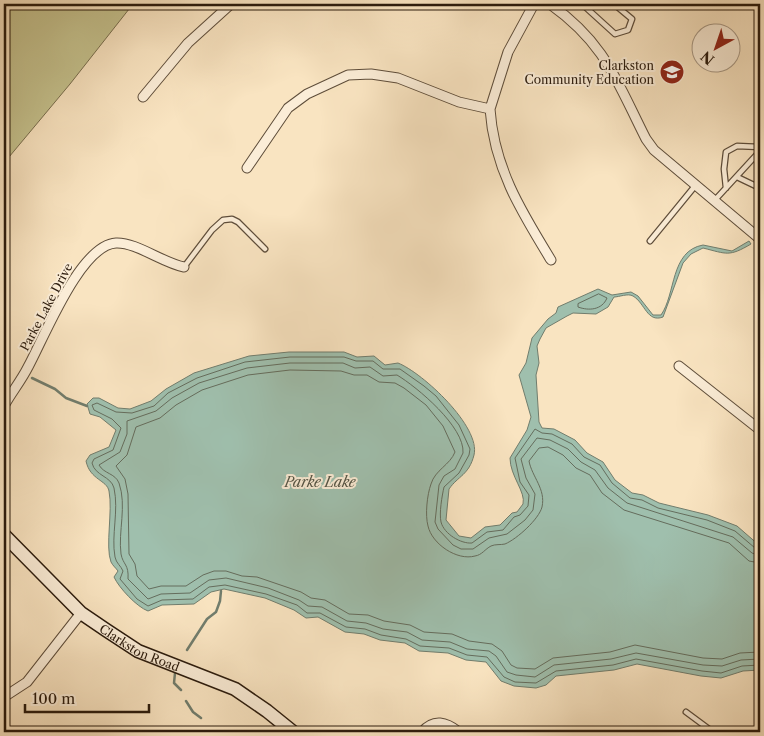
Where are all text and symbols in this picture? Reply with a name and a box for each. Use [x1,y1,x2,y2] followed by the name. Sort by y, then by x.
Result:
[692,22,742,72] north arrow
[697,47,718,69] text: N
[524,58,654,87] place label: Clarkston Community Education
[659,59,685,85] school or university icon: Clarkston Community Education
[17,260,76,353] street label: Parke Lake Drive
[283,473,357,491] water label: Parke Lake
[97,620,182,674] street label: Clarkston Road
[25,681,149,713] scale bar
[32,689,75,708] text: 100 m

